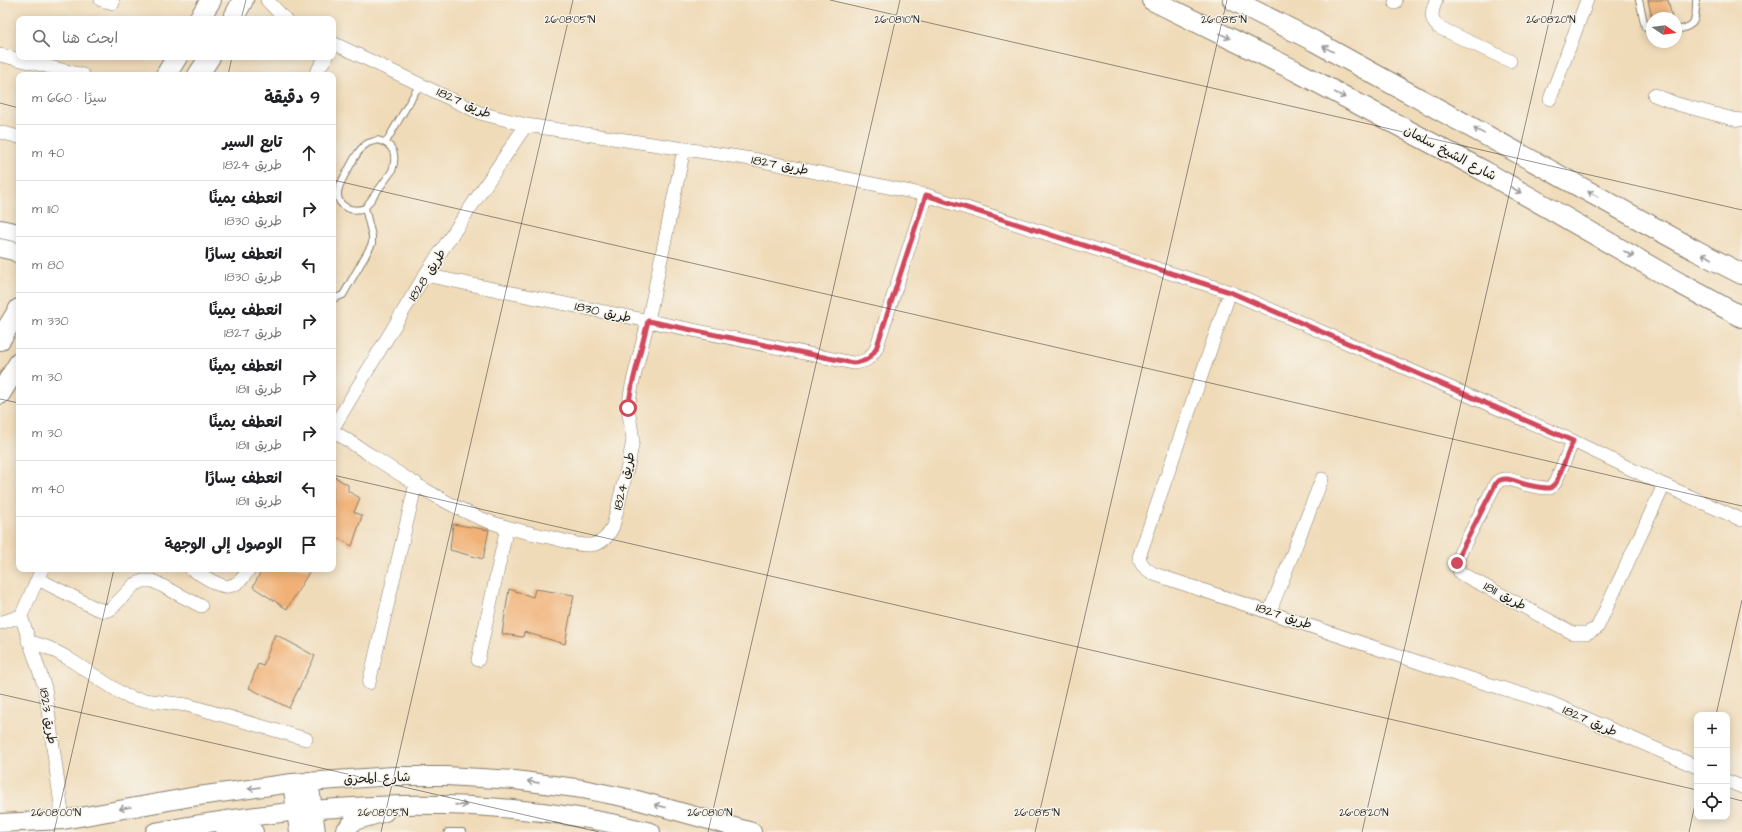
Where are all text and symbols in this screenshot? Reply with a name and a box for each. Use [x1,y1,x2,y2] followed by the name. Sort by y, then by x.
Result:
[1646,12,1682,48] north arrow
[545,13,595,27] text: 26°08'05"N
[875,13,919,27] text: 26°08'10"N
[1201,13,1247,27] text: 26°08'15"N
[1526,13,1576,27] text: 26°08'20"N
[16,16,336,60] search box
[30,27,52,49] icon: search
[62,28,118,49] text: ابحث هنا
[1218,32,1230,40] one-way arrow
[1322,45,1334,52] one-way arrow
[434,83,494,123] street label: طريق 1827
[264,86,320,110] text: 9 دقيقة
[32,89,107,107] text: سيرًا · 660 m
[1334,92,1346,99] one-way arrow
[1401,121,1499,185] street label: شارع الشيخ سلمان
[1473,127,1485,135] one-way arrow
[223,132,282,153] text: تابع السير
[298,142,320,164] icon: ahead
[32,144,64,162] text: 40 m
[750,151,810,179] street label: طريق 1827
[223,156,282,174] text: طريق 1824
[1510,186,1522,194] one-way arrow
[209,188,282,209] text: انعطف يمينًا
[1587,190,1599,197] one-way arrow
[298,198,320,220] icon: right
[32,200,59,218] text: 110 m
[225,212,282,230] text: طريق 1830
[205,244,282,265] text: انعطف يسارًا
[404,245,450,305] street label: طريق 1828
[1623,251,1635,259] one-way arrow
[1701,252,1713,259] one-way arrow
[298,254,320,276] icon: left
[32,256,64,274] text: 80 m
[225,268,282,286] text: طريق 1830
[573,297,633,327] street label: طريق 1830
[209,300,282,321] text: انعطف يمينًا
[298,310,320,332] icon: right
[32,312,69,330] text: 330 m
[224,324,282,342] text: طريق 1827
[209,356,282,377] text: انعطف يمينًا
[298,366,320,388] icon: right
[32,368,62,386] text: 30 m
[236,380,282,398] text: طريق 1811
[619,399,637,417] route start
[209,412,282,433] text: انعطف يمينًا
[298,422,320,444] icon: right
[32,424,62,442] text: 30 m
[236,436,282,454] text: طريق 1811
[609,450,639,512] street label: طريق 1824
[205,468,282,489] text: انعطف يسارًا
[298,478,320,500] icon: left
[32,480,64,498] text: 40 m
[236,492,282,510] text: طريق 1811
[165,534,282,555] text: الوصول إلى الوجهة
[298,534,320,556] icon: arrive
[1448,554,1466,572] route end
[1480,577,1530,615] street label: طريق 1811
[1254,598,1314,634] street label: طريق 1827
[35,687,61,745] street label: طريق 1823
[1560,701,1620,741] street label: طريق 1827
[1694,712,1730,820] map controls
[1694,712,1730,748] button: +
[1694,748,1730,784] button: −
[343,768,411,788] street label: شارع المحرق
[527,779,540,786] one-way arrow
[248,784,261,792] one-way arrow
[1694,784,1730,820] button: locate
[454,802,467,809] one-way arrow
[654,802,667,809] one-way arrow
[119,804,132,812] one-way arrow
[31,806,81,820] text: 26°08'00"N
[358,806,408,820] text: 26°08'05"N
[688,806,732,820] text: 26°08'10"N
[1014,806,1060,820] text: 26°08'15"N
[1339,806,1389,820] text: 26°08'20"N

